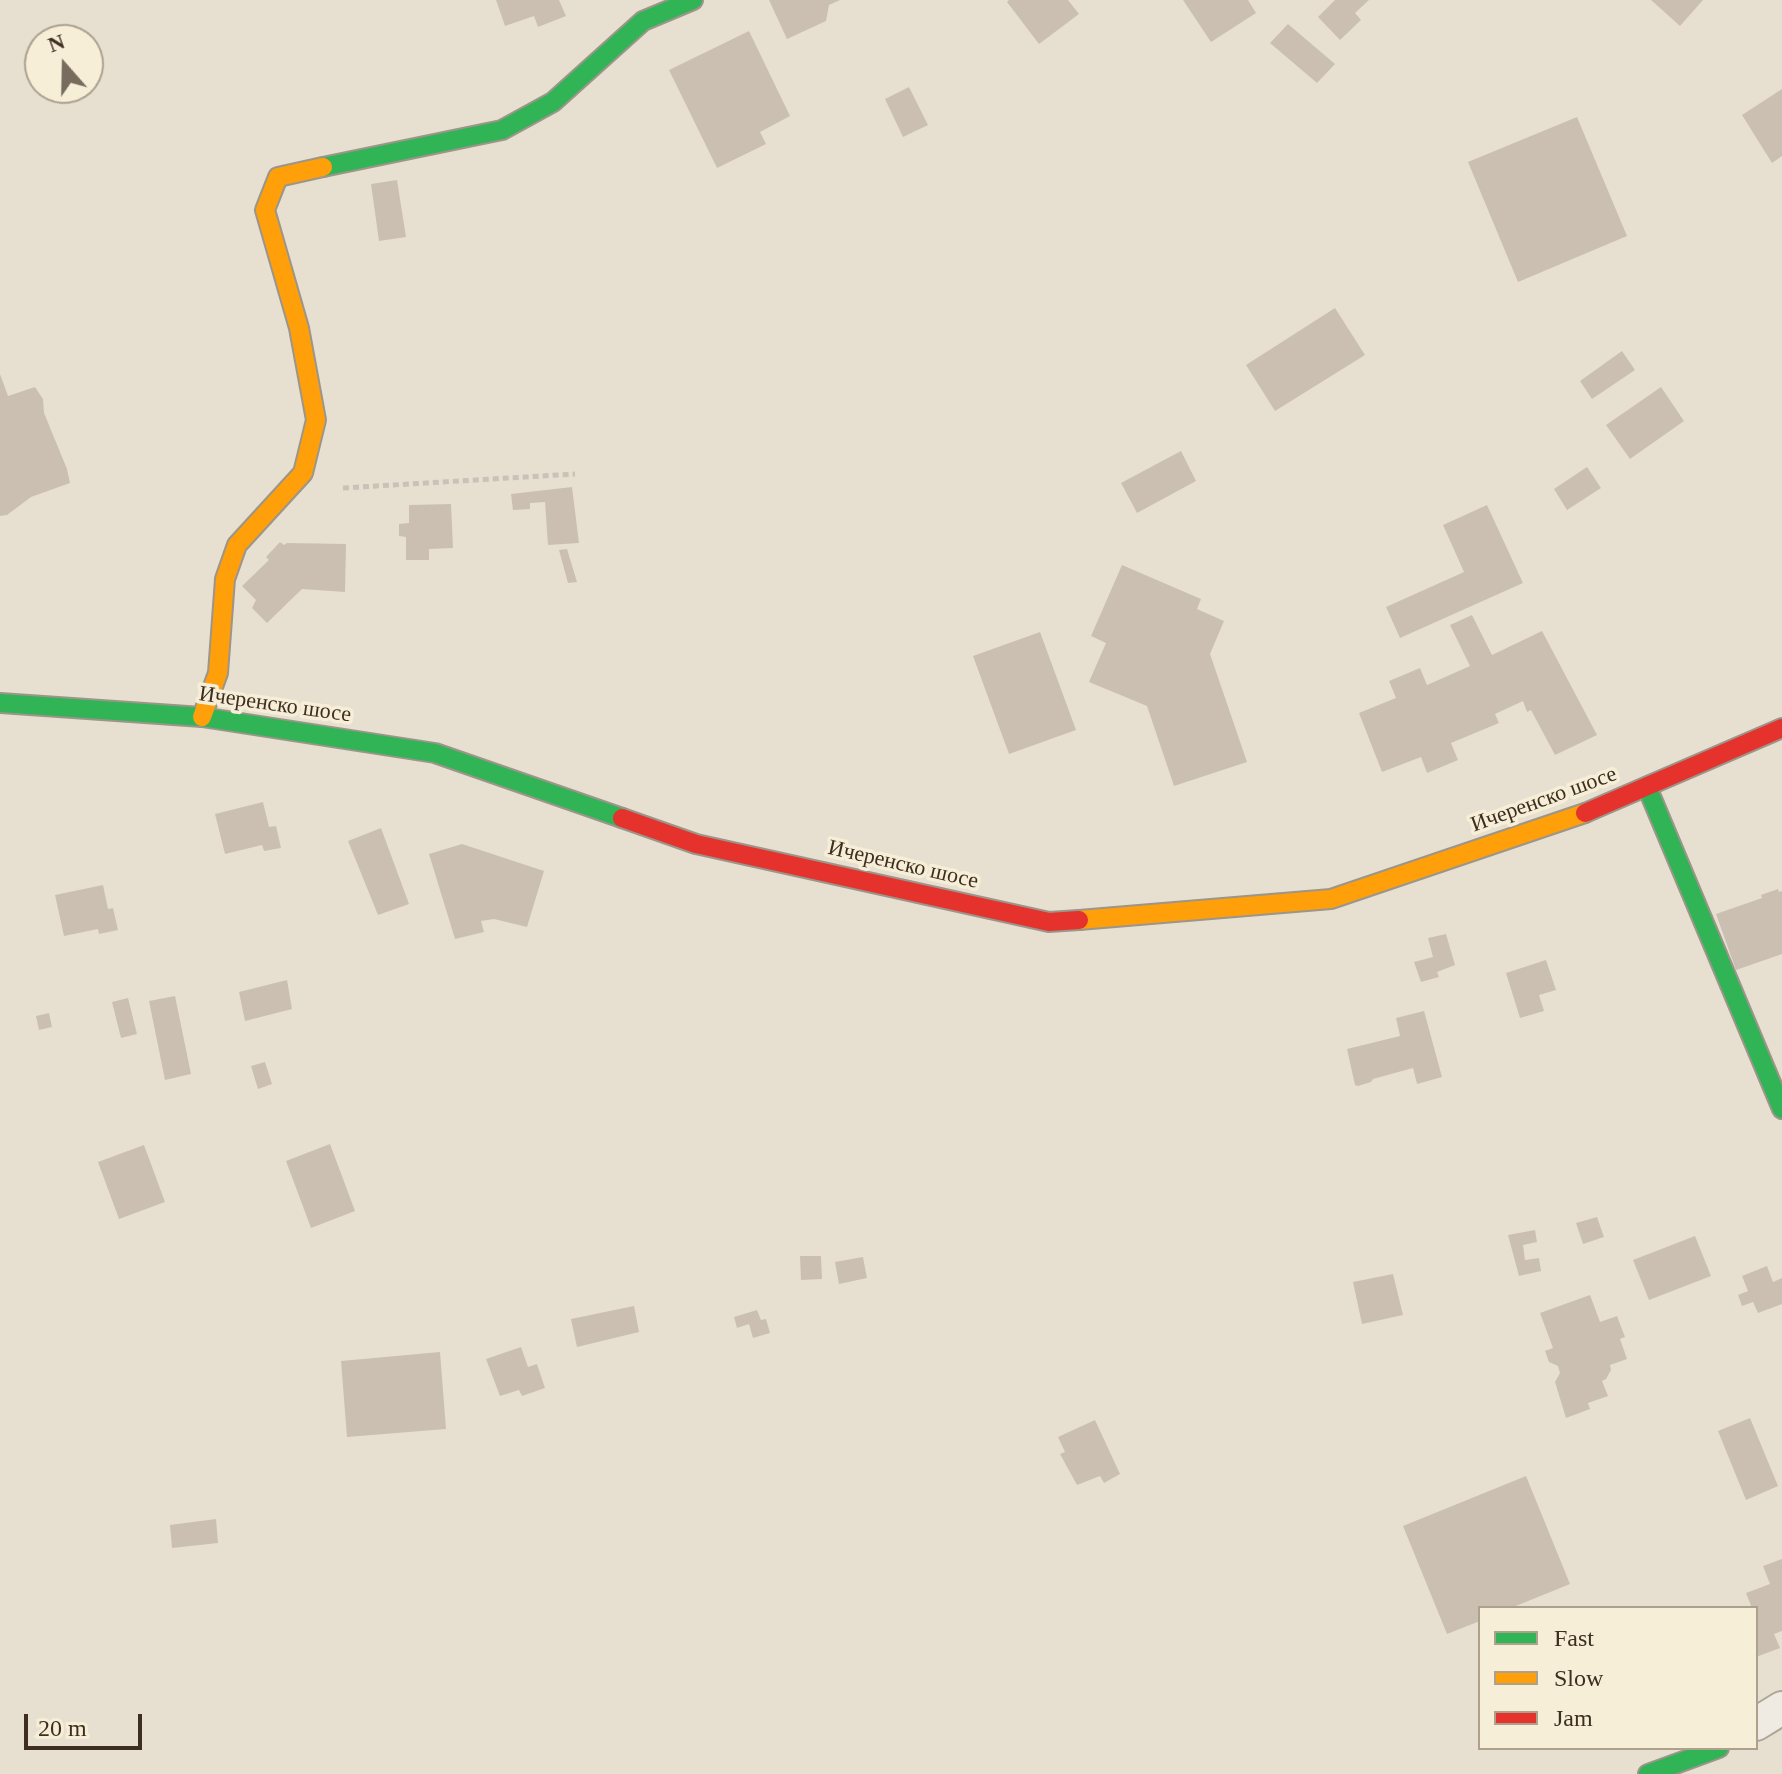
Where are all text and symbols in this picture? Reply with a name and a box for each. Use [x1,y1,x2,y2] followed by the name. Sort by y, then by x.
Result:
[24,24,104,104] north arrow
[45,28,68,57] text: N
[197,681,353,729] street label: Ичеренско шосе
[1467,761,1621,839] street label: Ичеренско шосе
[825,835,981,895] street label: Ичеренско шосе
[1478,1606,1758,1750] legend
[1554,1625,1594,1651] text: Fast
[1554,1665,1603,1691] text: Slow
[28,1698,146,1748] scale bar
[1554,1705,1593,1731] text: Jam
[38,1715,87,1741] text: 20 m

